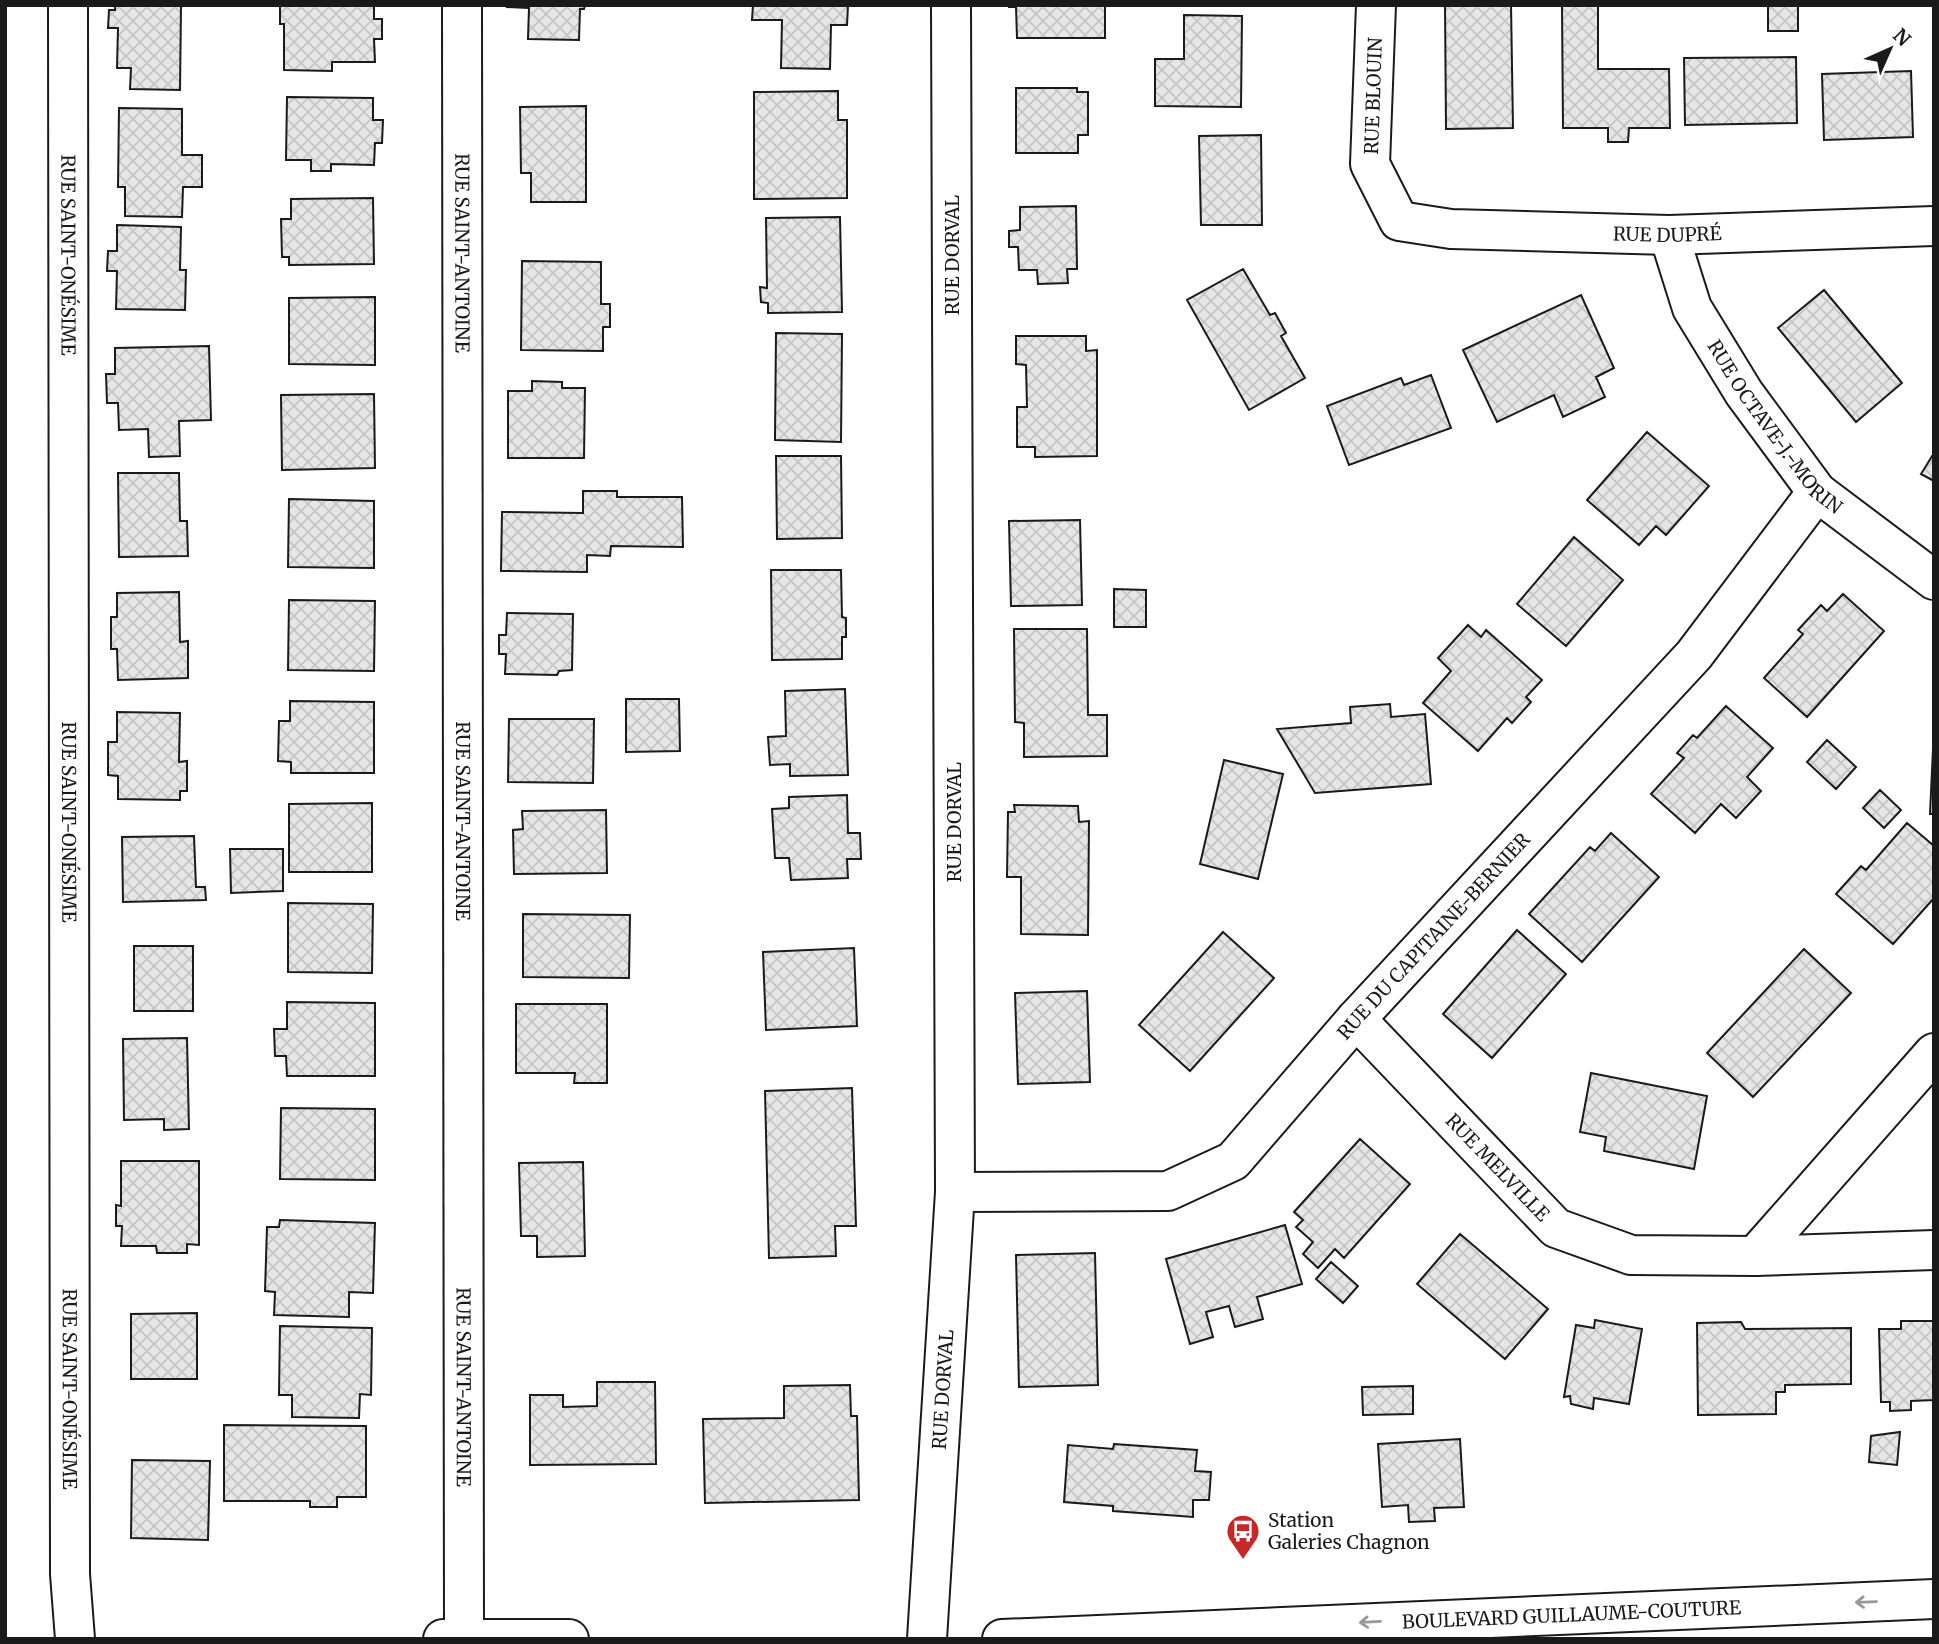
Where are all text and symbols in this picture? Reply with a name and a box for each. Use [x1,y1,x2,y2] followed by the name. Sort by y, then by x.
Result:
[1855,14,1925,84] north arrow
[1888,23,1916,51] text: N
[1359,37,1387,155] street label: RUE BLOUIN
[450,153,474,353] street label: RUE SAINT-ANTOINE
[56,155,80,355] street label: RUE SAINT-ONÉSIME
[940,195,964,315] street label: RUE DORVAL
[1613,221,1722,247] street label: RUE DUPRÉ
[1702,335,1847,519] street label: RUE OCTAVE-J.-MORIN
[57,721,81,922] street label: RUE SAINT-ONÉSIME
[451,721,475,921] street label: RUE SAINT-ANTOINE
[942,762,966,882] street label: RUE DORVAL
[1332,827,1536,1044] street label: RUE DU CAPITAINE-BERNIER
[1441,1108,1555,1226] street label: RUE MELVILLE
[452,1287,476,1487] street label: RUE SAINT-ANTOINE
[58,1288,82,1489] street label: RUE SAINT-ONÉSIME
[927,1328,958,1450] street label: RUE DORVAL
[1268,1508,1430,1554] place label: Station Galeries Chagnon
[1224,1512,1262,1561] bus stop icon: Station Galeries Chagnon
[1401,1595,1742,1634] street label: BOULEVARD GUILLAUME-COUTURE
[1854,1595,1877,1608] one-way arrow
[1358,1616,1381,1629] one-way arrow

